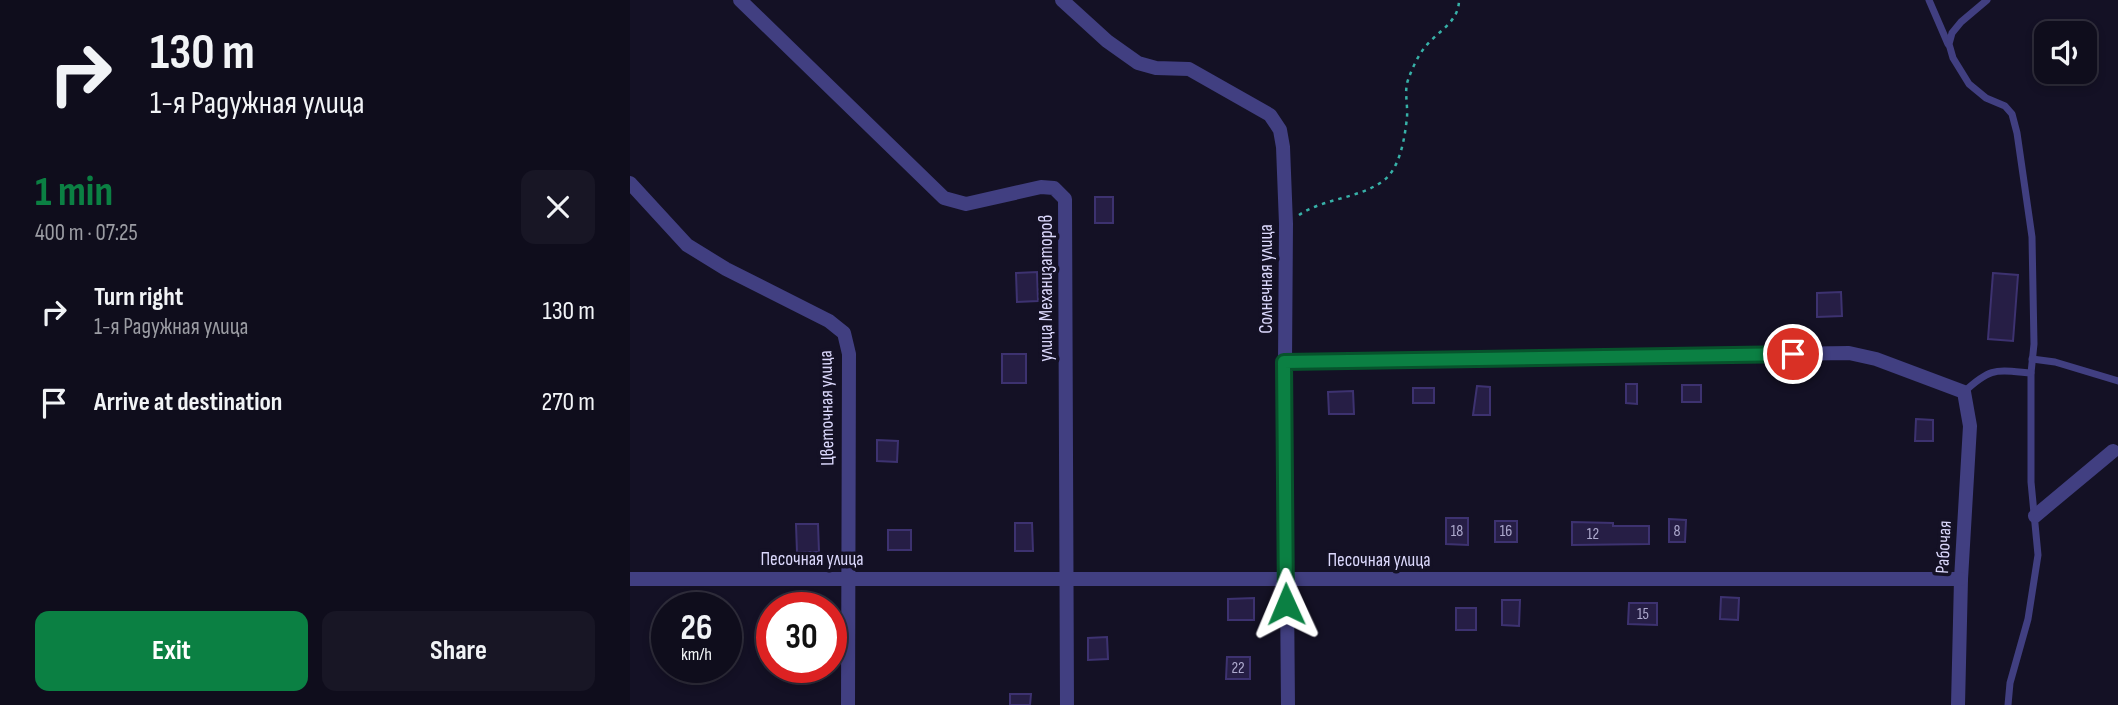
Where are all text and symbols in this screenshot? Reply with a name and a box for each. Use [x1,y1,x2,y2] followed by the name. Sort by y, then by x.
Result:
[2034,21,2097,84] map controls
[2034,21,2097,84] button: sound
[150,24,255,83] text: 130 m
[35,28,126,119] icon: right
[150,84,365,123] text: 1-я Радужная улица
[35,167,113,218] text: 1 min
[521,170,595,244] button: close
[1035,215,1058,361] street label: улица Механизаторов
[35,219,138,247] text: 400 m · 07:25
[1255,224,1278,334] street label: Солнечная улица
[94,282,183,313] text: Turn right
[35,293,73,331] icon: right
[543,296,595,327] text: 130 m
[94,313,248,341] text: 1-я Радужная улица
[1763,324,1823,384] pin
[1774,335,1812,373] icon: arrive
[814,350,840,466] street label: Цветочная улица
[35,384,73,422] icon: arrive
[94,387,282,418] text: Arrive at destination
[542,387,595,418] text: 270 m
[1931,520,1957,574] street label: Рабочая
[1451,522,1463,541] house number: 18
[1500,522,1512,541] house number: 16
[1673,522,1681,541] house number: 8
[1587,525,1599,544] house number: 12
[760,548,864,571] street label: Песочная улица
[1327,549,1431,572] street label: Песочная улица
[1249,567,1323,641] position arrow
[756,592,847,683] speed limit sign: 30
[1637,605,1649,624] house number: 15
[681,607,712,650] text: 26
[35,611,308,691] button: Exit
[322,611,595,691] button: Share
[681,644,712,665] text: km/h
[1231,659,1245,678] house number: 22

